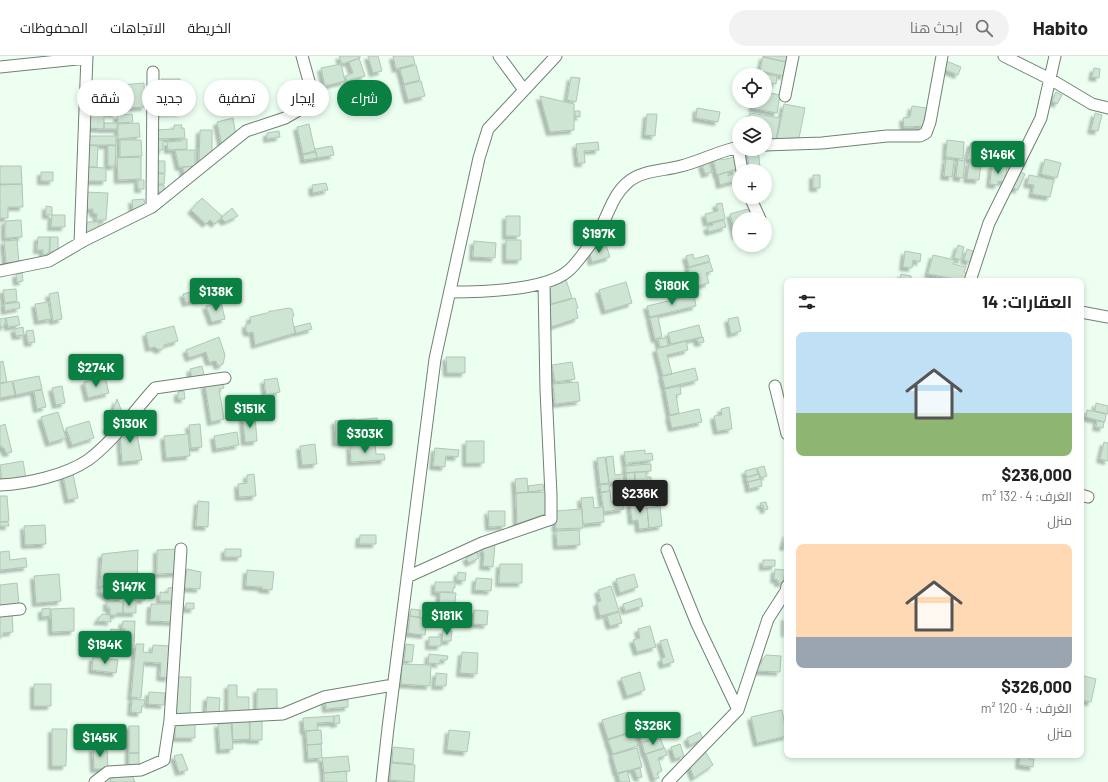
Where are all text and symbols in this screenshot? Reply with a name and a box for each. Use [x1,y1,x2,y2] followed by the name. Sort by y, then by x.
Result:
[729,10,1009,46] search box
[1033,16,1088,39] text: Habito
[973,17,995,39] icon: search
[910,18,963,36] text: ابحث هنا
[20,19,88,36] text: المحفوظات
[110,19,166,36] text: الاتجاهات
[188,19,231,36] text: الخريطة
[732,68,772,252] map controls
[732,68,772,108] button: locate
[77,80,134,116] chip: شقة
[142,80,196,116] chip: جديد
[204,80,269,116] chip: تصفية
[277,80,329,116] chip: إيجار
[337,80,392,116] chip: شراء
[732,116,772,156] button: layers
[970,141,1026,175] pin: $146K
[980,146,1016,162] text: $146K
[732,164,772,204] button: +
[732,212,772,252] button: −
[571,220,627,254] pin: $197K
[582,225,616,241] text: $197K
[644,272,700,306] pin: $180K
[655,277,689,293] text: $180K
[188,278,244,312] pin: $138K
[199,283,233,299] text: $138K
[796,291,818,313] icon: filters
[982,291,1072,311] text: العقارات: 14
[68,354,124,388] pin: $274K
[898,358,970,430] icon: home
[77,359,115,375] text: $274K
[222,395,278,429] pin: $151K
[234,400,266,416] text: $151K
[102,410,158,444] pin: $130K
[113,415,147,431] text: $130K
[337,420,393,454] pin: $303K
[346,425,384,441] text: $303K
[1002,464,1072,484] text: $236,000
[612,480,668,514] pin: $236K
[622,485,658,501] text: $236K
[981,488,1072,504] text: الغرف: 4 · 132 m²
[1047,512,1072,528] text: منزل
[898,570,970,642] icon: home
[101,573,157,607] pin: $147K
[112,578,146,594] text: $147K
[419,602,475,636] pin: $181K
[431,607,463,623] text: $181K
[77,631,133,665] pin: $194K
[88,636,122,652] text: $194K
[1001,676,1072,696] text: $326,000
[981,700,1072,716] text: الغرف: 4 · 120 m²
[625,712,681,746] pin: $326K
[635,717,671,733] text: $326K
[72,724,128,758] pin: $145K
[1047,724,1072,740] text: منزل
[82,729,118,745] text: $145K

